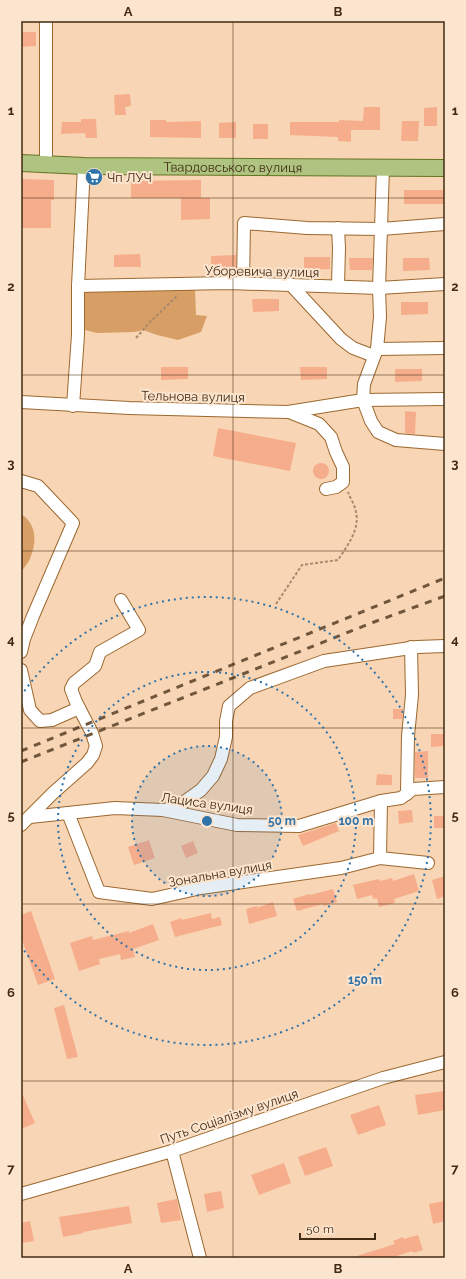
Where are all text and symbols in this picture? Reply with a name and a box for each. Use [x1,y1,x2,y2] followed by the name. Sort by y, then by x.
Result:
[124,4,133,19] text: A
[334,4,343,19] text: B
[8,103,15,118] text: 1
[452,103,459,118] text: 1
[164,159,302,175] street label: Твардовського вулиця
[84,167,104,187] supermarket icon: Чп ЛУЧ
[107,170,152,185] place label: Чп ЛУЧ
[205,263,319,280] street label: Уборевича вулиця
[7,279,15,294] text: 2
[451,279,459,294] text: 2
[141,388,245,405] street label: Тельнова вулиця
[7,456,15,471] text: 3
[451,456,459,471] text: 3
[7,632,15,647] text: 4
[451,632,459,647] text: 4
[160,790,254,817] street label: Лациса вулиця
[7,808,15,823] text: 5
[451,808,459,823] text: 5
[200,814,214,828] centre of rings
[268,814,296,828] text: 50 m
[339,814,373,828] text: 100 m
[167,857,273,890] street label: Зональна вулиця
[348,973,382,987] text: 150 m
[7,985,15,1000] text: 6
[451,985,459,1000] text: 6
[158,1086,300,1147] street label: Путь Соціалізму вулиця
[7,1161,15,1176] text: 7
[451,1161,459,1176] text: 7
[300,1215,375,1241] scale bar
[306,1222,334,1236] text: 50 m
[124,1261,133,1276] text: A
[334,1261,343,1276] text: B

